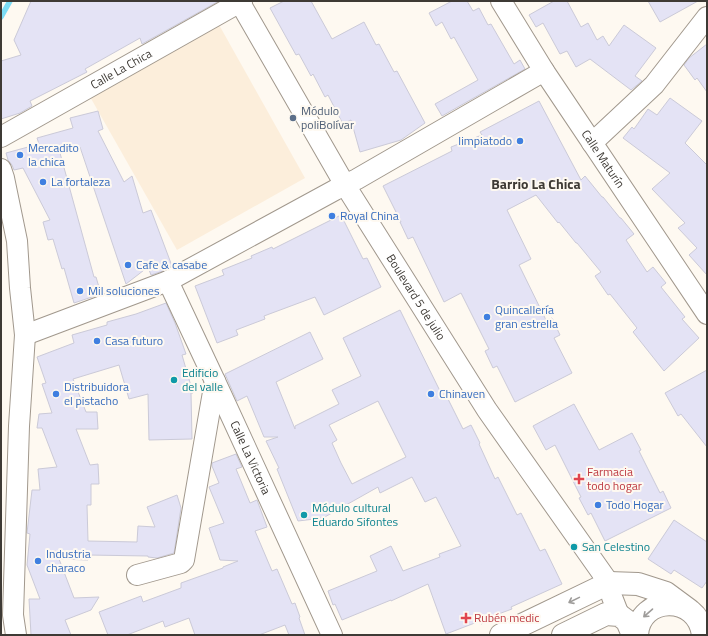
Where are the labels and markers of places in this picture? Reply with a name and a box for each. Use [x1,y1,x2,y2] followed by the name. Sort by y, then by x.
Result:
[301,101,354,134] place label: Módulo poliBolívar
[288,113,298,123] marker: Módulo poliBolívar
[458,131,512,150] place label: limpiatodo
[515,136,525,146] marker: limpiatodo
[28,138,79,171] place label: Mercadito la chica
[15,150,25,160] marker: Mercadito la chica
[51,172,110,191] place label: La fortaleza
[38,177,48,187] marker: La fortaleza
[340,206,399,225] place label: Royal China
[327,211,337,221] marker: Royal China
[136,255,207,274] place label: Cafe & casabe
[123,260,133,270] marker: Cafe & casabe
[88,281,160,300] place label: Mil soluciones
[75,286,85,296] marker: Mil soluciones
[495,300,558,333] place label: Quincallería gran estrella
[482,312,492,322] marker: Quincallería gran estrella
[105,331,163,350] place label: Casa futuro
[92,336,102,346] marker: Casa futuro
[182,363,223,396] place label: Edificio del valle
[169,375,179,385] marker: Edificio del valle
[64,377,129,410] place label: Distribuidora el pistacho
[439,384,485,403] place label: Chinaven
[51,389,61,399] marker: Distribuidora el pistacho
[426,389,436,399] marker: Chinaven
[587,462,642,495] place label: Farmacia todo hogar
[574,474,584,484] marker: Farmacia todo hogar
[606,495,664,514] place label: Todo Hogar
[312,498,399,531] place label: Módulo cultural Eduardo Sifontes
[593,500,603,510] marker: Todo Hogar
[299,510,309,520] marker: Módulo cultural Eduardo Sifontes
[582,537,650,556] place label: San Celestino
[569,542,579,552] marker: San Celestino
[46,544,91,577] place label: Industria characo
[33,556,43,566] marker: Industria characo
[474,608,540,627] place label: Rubén medic
[461,613,471,623] marker: Rubén medic

